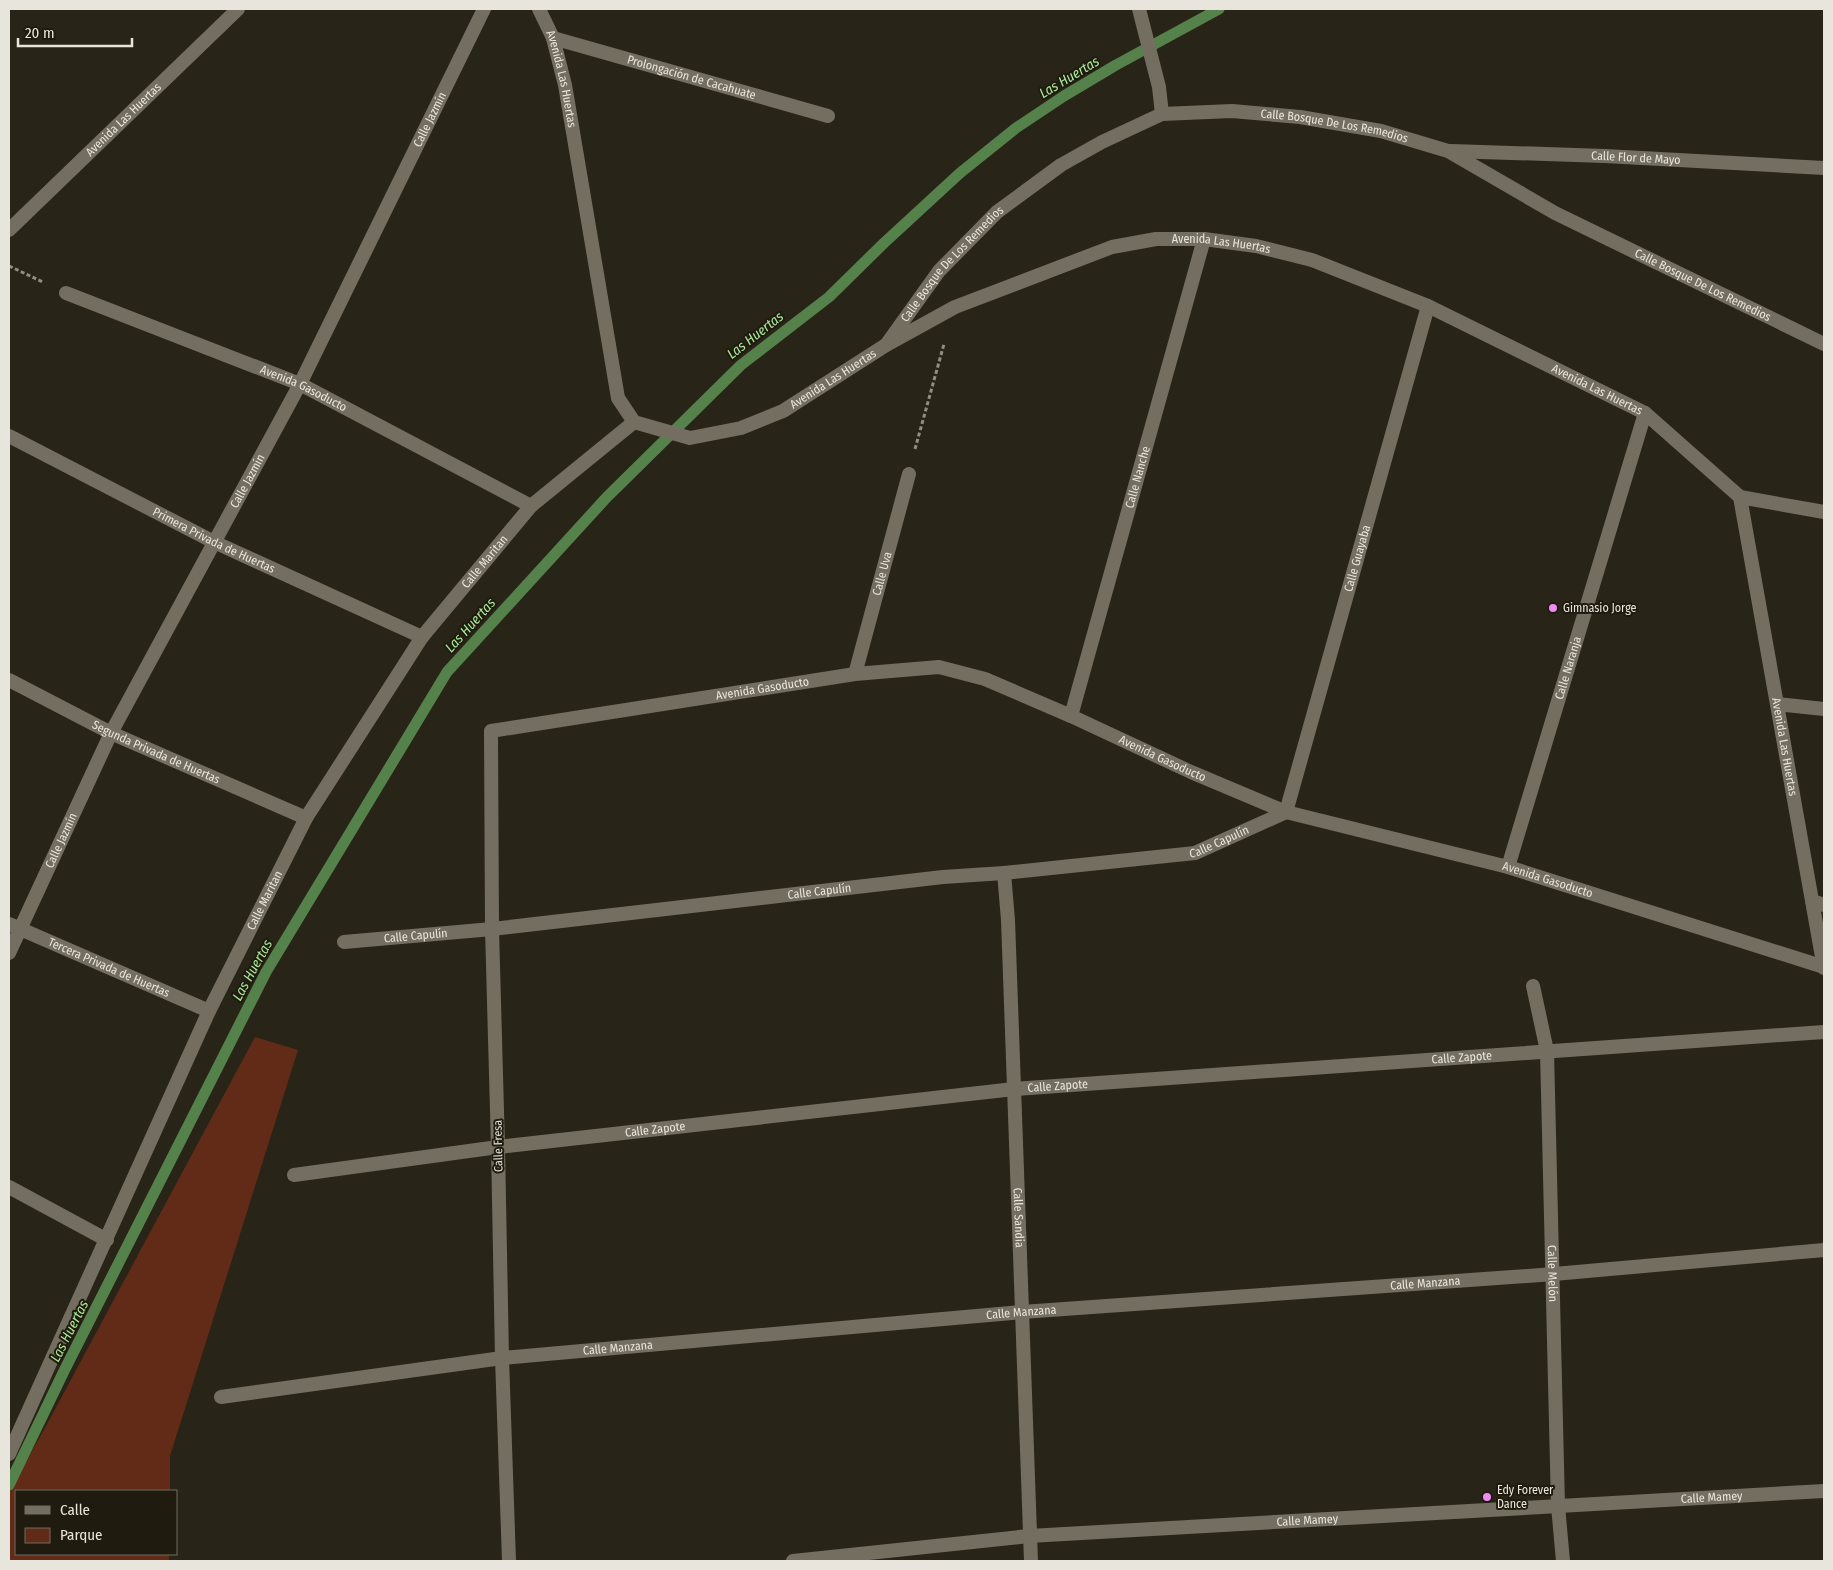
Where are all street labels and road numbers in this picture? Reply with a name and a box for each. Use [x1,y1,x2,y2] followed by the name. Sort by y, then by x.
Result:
[543,28,579,129] street label: Avenida Las Huertas
[626,52,758,102] street label: Prolongación de Cacahuate
[83,80,164,159] street label: Avenida Las Huertas
[410,90,449,149] street label: Calle Jazmín
[1260,107,1410,146] street label: Calle Bosque De Los Remedios
[1591,149,1681,167] street label: Calle Flor de Mayo
[898,203,1006,325] street label: Calle Bosque De Los Remedios
[1172,232,1272,256] street label: Avenida Las Huertas
[1633,246,1773,324] street label: Calle Bosque De Los Remedios
[787,346,879,412] street label: Avenida Las Huertas
[1549,361,1645,418] street label: Avenida Las Huertas
[258,362,349,414] street label: Avenida Gasoducto
[1122,444,1153,510] street label: Calle Nanche
[227,452,268,510] street label: Calle Jazmín
[150,505,277,576] street label: Primera Privada de Huertas
[1341,523,1373,593] street label: Calle Guayaba
[459,532,511,591] street label: Calle Maritan
[869,550,895,597] street label: Calle Uva
[1552,635,1584,701] street label: Calle Naranja
[715,674,810,703] street label: Avenida Gasoducto
[1769,697,1800,797] street label: Avenida Las Huertas
[90,718,222,787] street label: Segunda Privada de Huertas
[1117,732,1208,784] street label: Avenida Gasoducto
[42,811,80,870] street label: Calle Jazmín
[1189,823,1251,861] street label: Calle Capulín
[1501,859,1595,900] street label: Avenida Gasoducto
[244,868,285,932] street label: Calle Maritan
[787,881,852,902] street label: Calle Capulín
[383,926,448,945] street label: Calle Capulín
[46,935,172,1000] street label: Tercera Privada de Huertas
[1431,1048,1492,1067] street label: Calle Zapote
[1027,1077,1088,1095] street label: Calle Zapote
[624,1119,686,1140] street label: Calle Zapote
[491,1120,505,1172] street label: Calle Fresa
[1011,1187,1027,1248] street label: Calle Sandia
[1545,1245,1560,1302] street label: Calle Melón
[1390,1274,1461,1293] street label: Calle Manzana
[986,1303,1057,1322] street label: Calle Manzana
[582,1338,654,1358] street label: Calle Manzana
[1680,1489,1743,1506] street label: Calle Mamey
[1276,1511,1339,1529] street label: Calle Mamey

